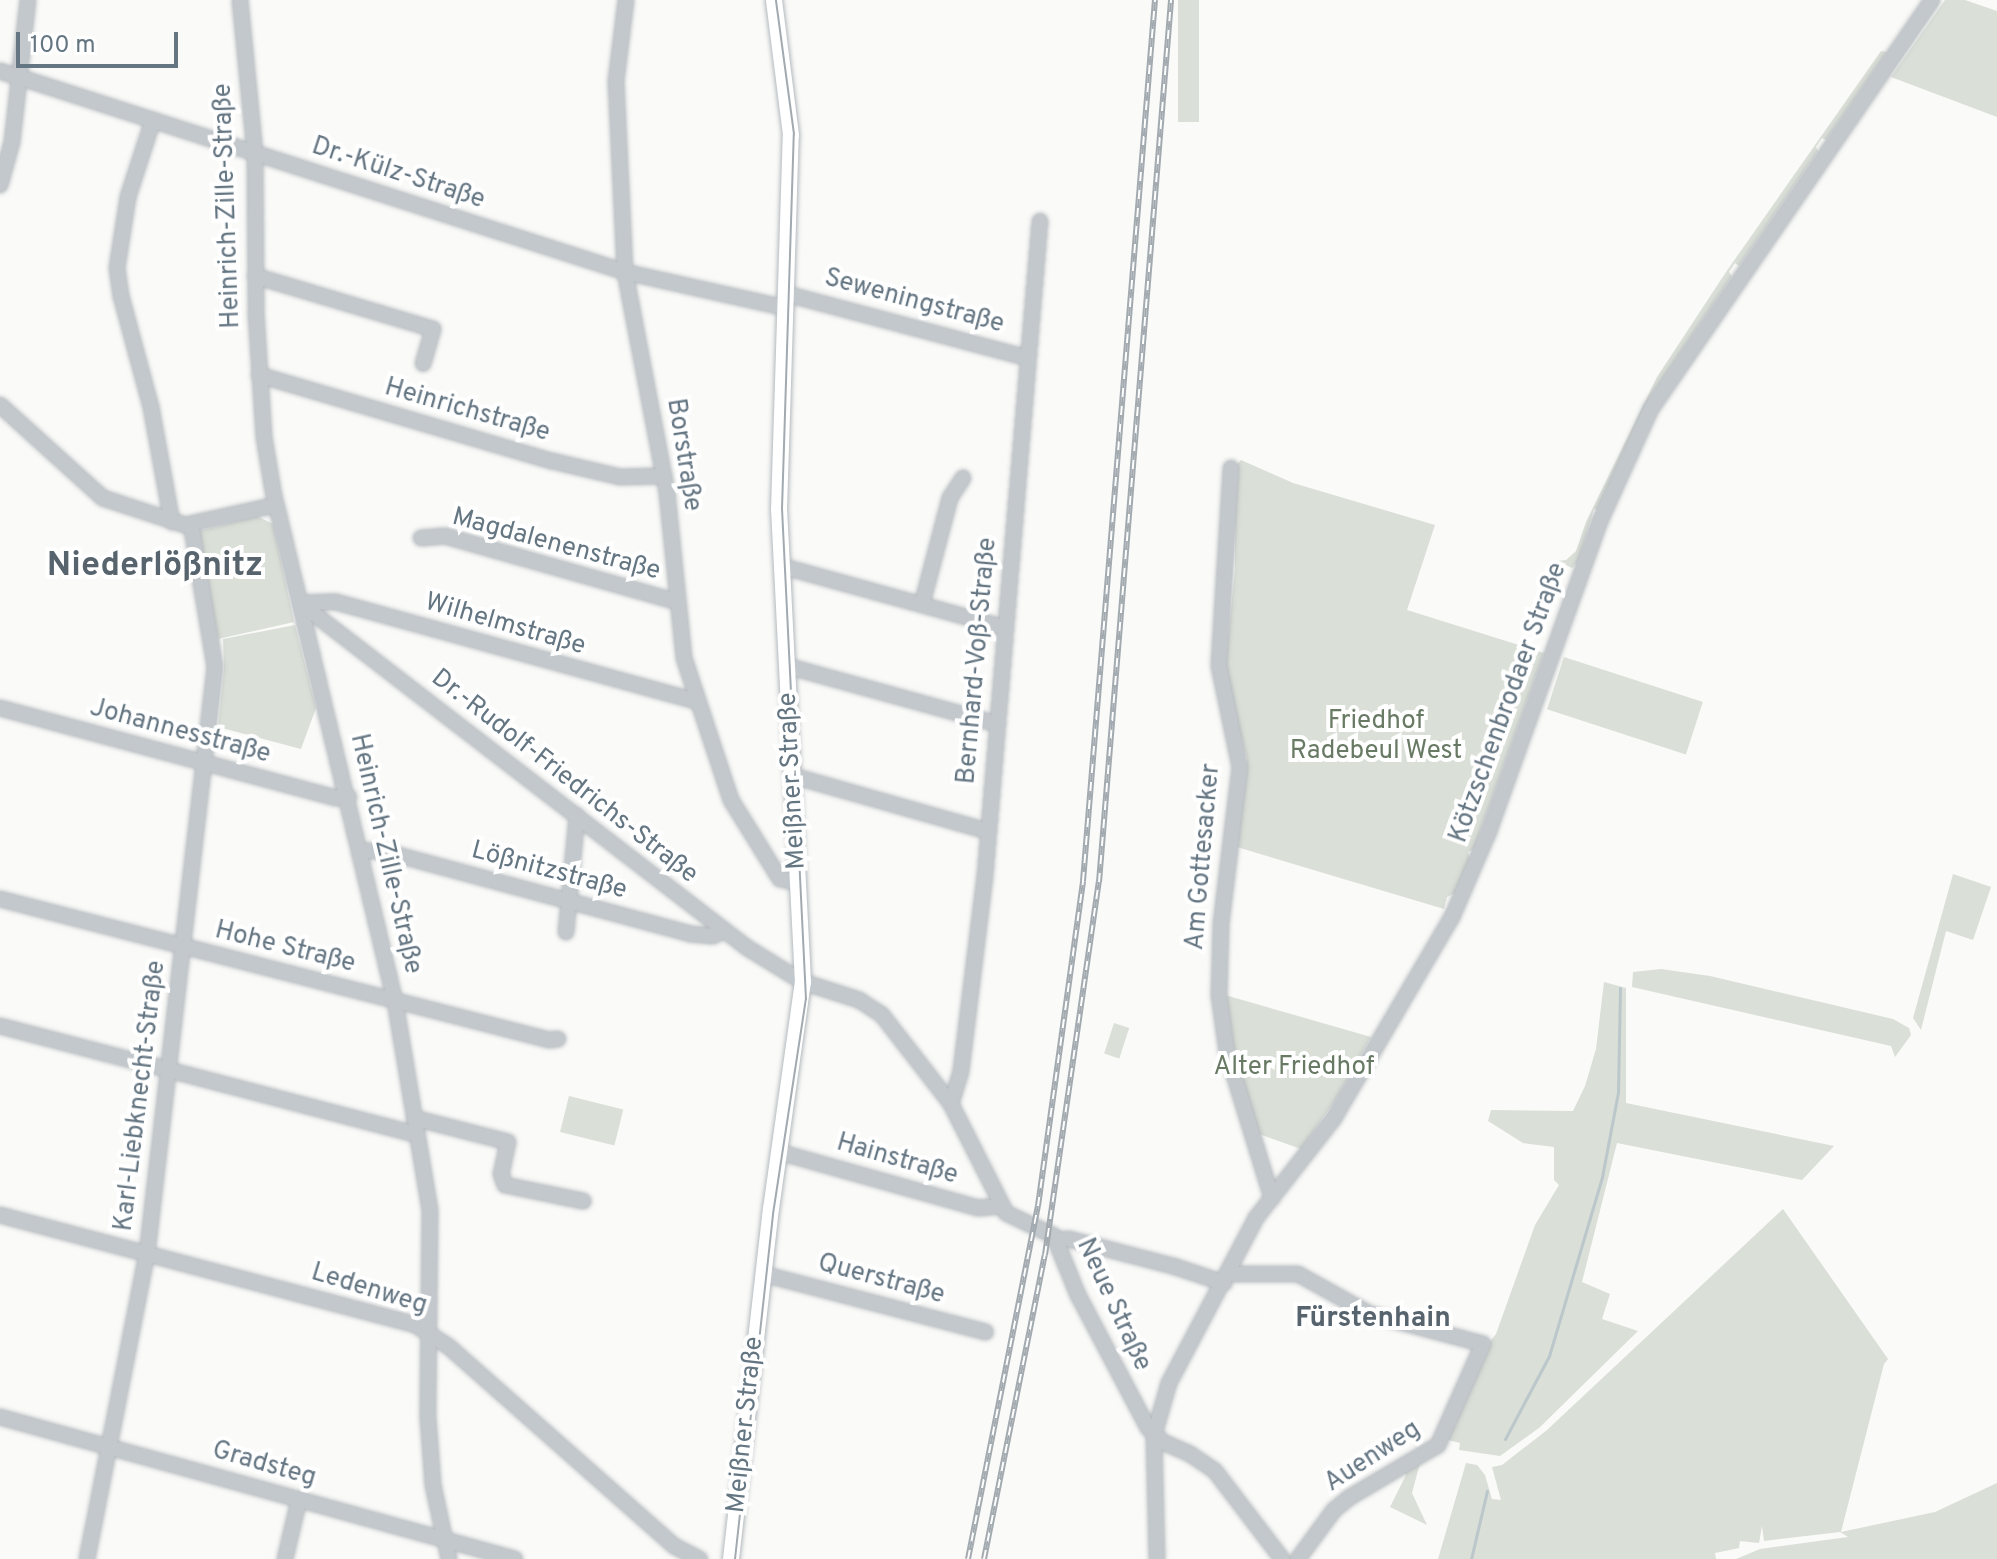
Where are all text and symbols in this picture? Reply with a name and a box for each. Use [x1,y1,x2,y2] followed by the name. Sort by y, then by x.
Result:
[20,16,182,66] scale bar
[30,31,96,61] text: 100 m
[208,83,248,329] street label: Heinrich-Zille-Straße
[307,131,489,217] street label: Dr.-Külz-Straße
[821,263,1007,341] street label: Seweningstraße
[381,373,553,449] street label: Heinrichstraße
[659,396,707,514] street label: Borstraße
[448,502,664,588] street label: Magdalenenstraße
[952,536,1004,786] street label: Bernhard-Voß-Straße
[47,547,263,587] district label: Niederlößnitz
[1444,559,1574,847] street label: Kötzschenbrodaer Straße
[421,587,589,663] street label: Wilhelmstraße
[425,663,703,891] street label: Dr.-Rudolf-Friedrichs-Straße
[773,692,813,870] street label: Meißner Straße
[86,693,274,771] street label: Johannesstraße
[1289,706,1463,768] park label: Friedhof Radebeul West
[342,731,428,977] street label: Heinrich-Zille-Straße
[1180,762,1228,952] street label: Am Gottesacker
[468,835,630,907] street label: Lößnitzstraße
[212,915,358,981] street label: Hohe Straße
[109,959,173,1233] street label: Karl-Liebknecht-Straße
[1214,1052,1374,1084] park label: Alter Friedhof
[833,1128,961,1192] street label: Hainstraße
[1069,1234,1157,1376] street label: Neue Straße
[814,1248,948,1312] street label: Querstraße
[307,1258,431,1322] street label: Ledenweg
[1295,1302,1451,1336] district label: Fürstenhain
[721,1335,771,1515] street label: Meißner Straße
[1319,1414,1427,1500] street label: Auenweg
[208,1435,320,1495] street label: Gradsteg

